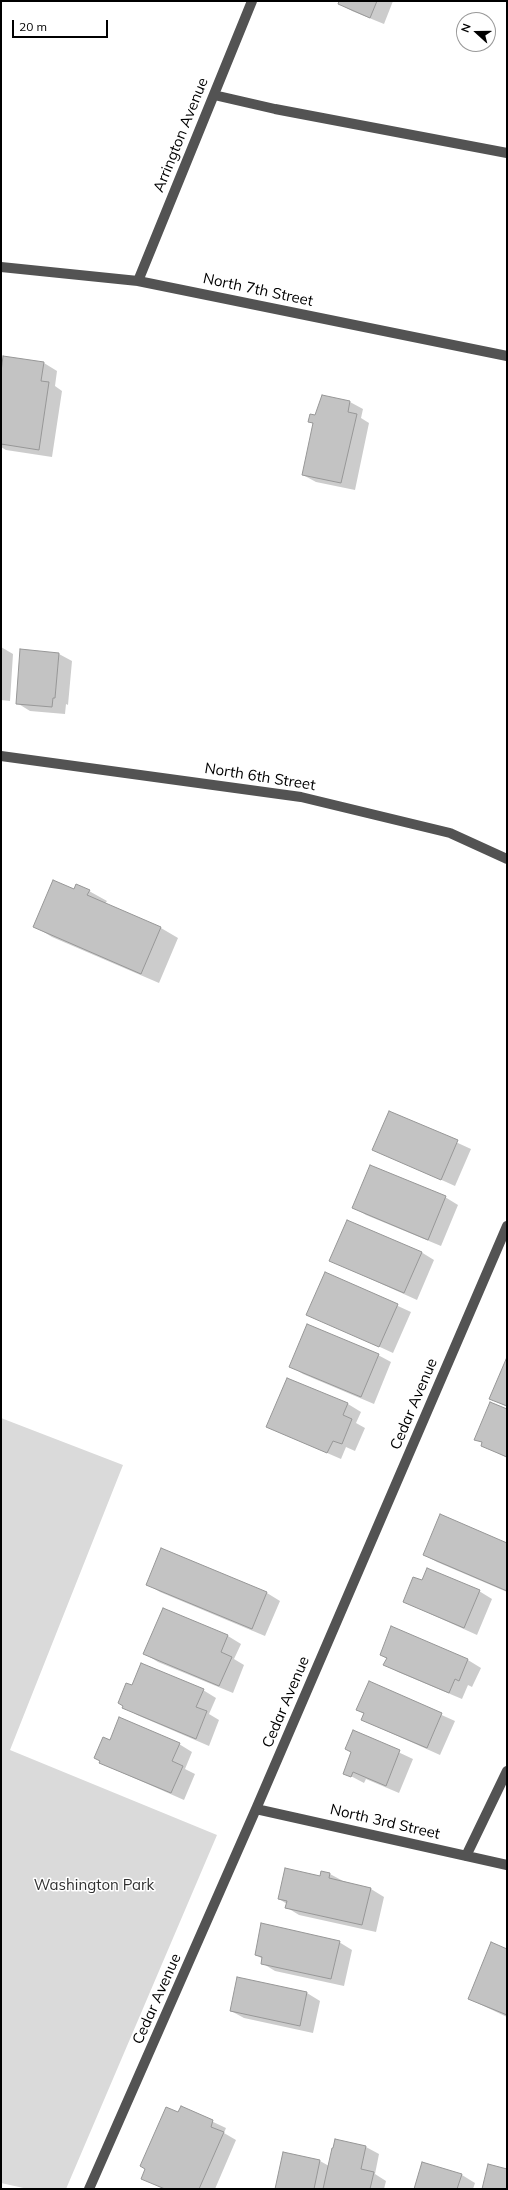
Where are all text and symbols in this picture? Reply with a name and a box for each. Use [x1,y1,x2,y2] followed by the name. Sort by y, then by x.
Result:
[14,12,110,38] scale bar
[456,12,496,52] north arrow
[19,19,47,34] text: 20 m
[458,22,474,34] text: N
[150,75,212,195] street label: Arrington Avenue
[201,270,315,310] street label: North 7th Street
[203,759,317,795] street label: North 6th Street
[387,1356,441,1452] street label: Cedar Avenue
[259,1654,313,1750] street label: Cedar Avenue
[328,1801,442,1843] street label: North 3rd Street
[34,1876,154,1894] park label: Washington Park
[129,1951,185,2047] street label: Cedar Avenue

